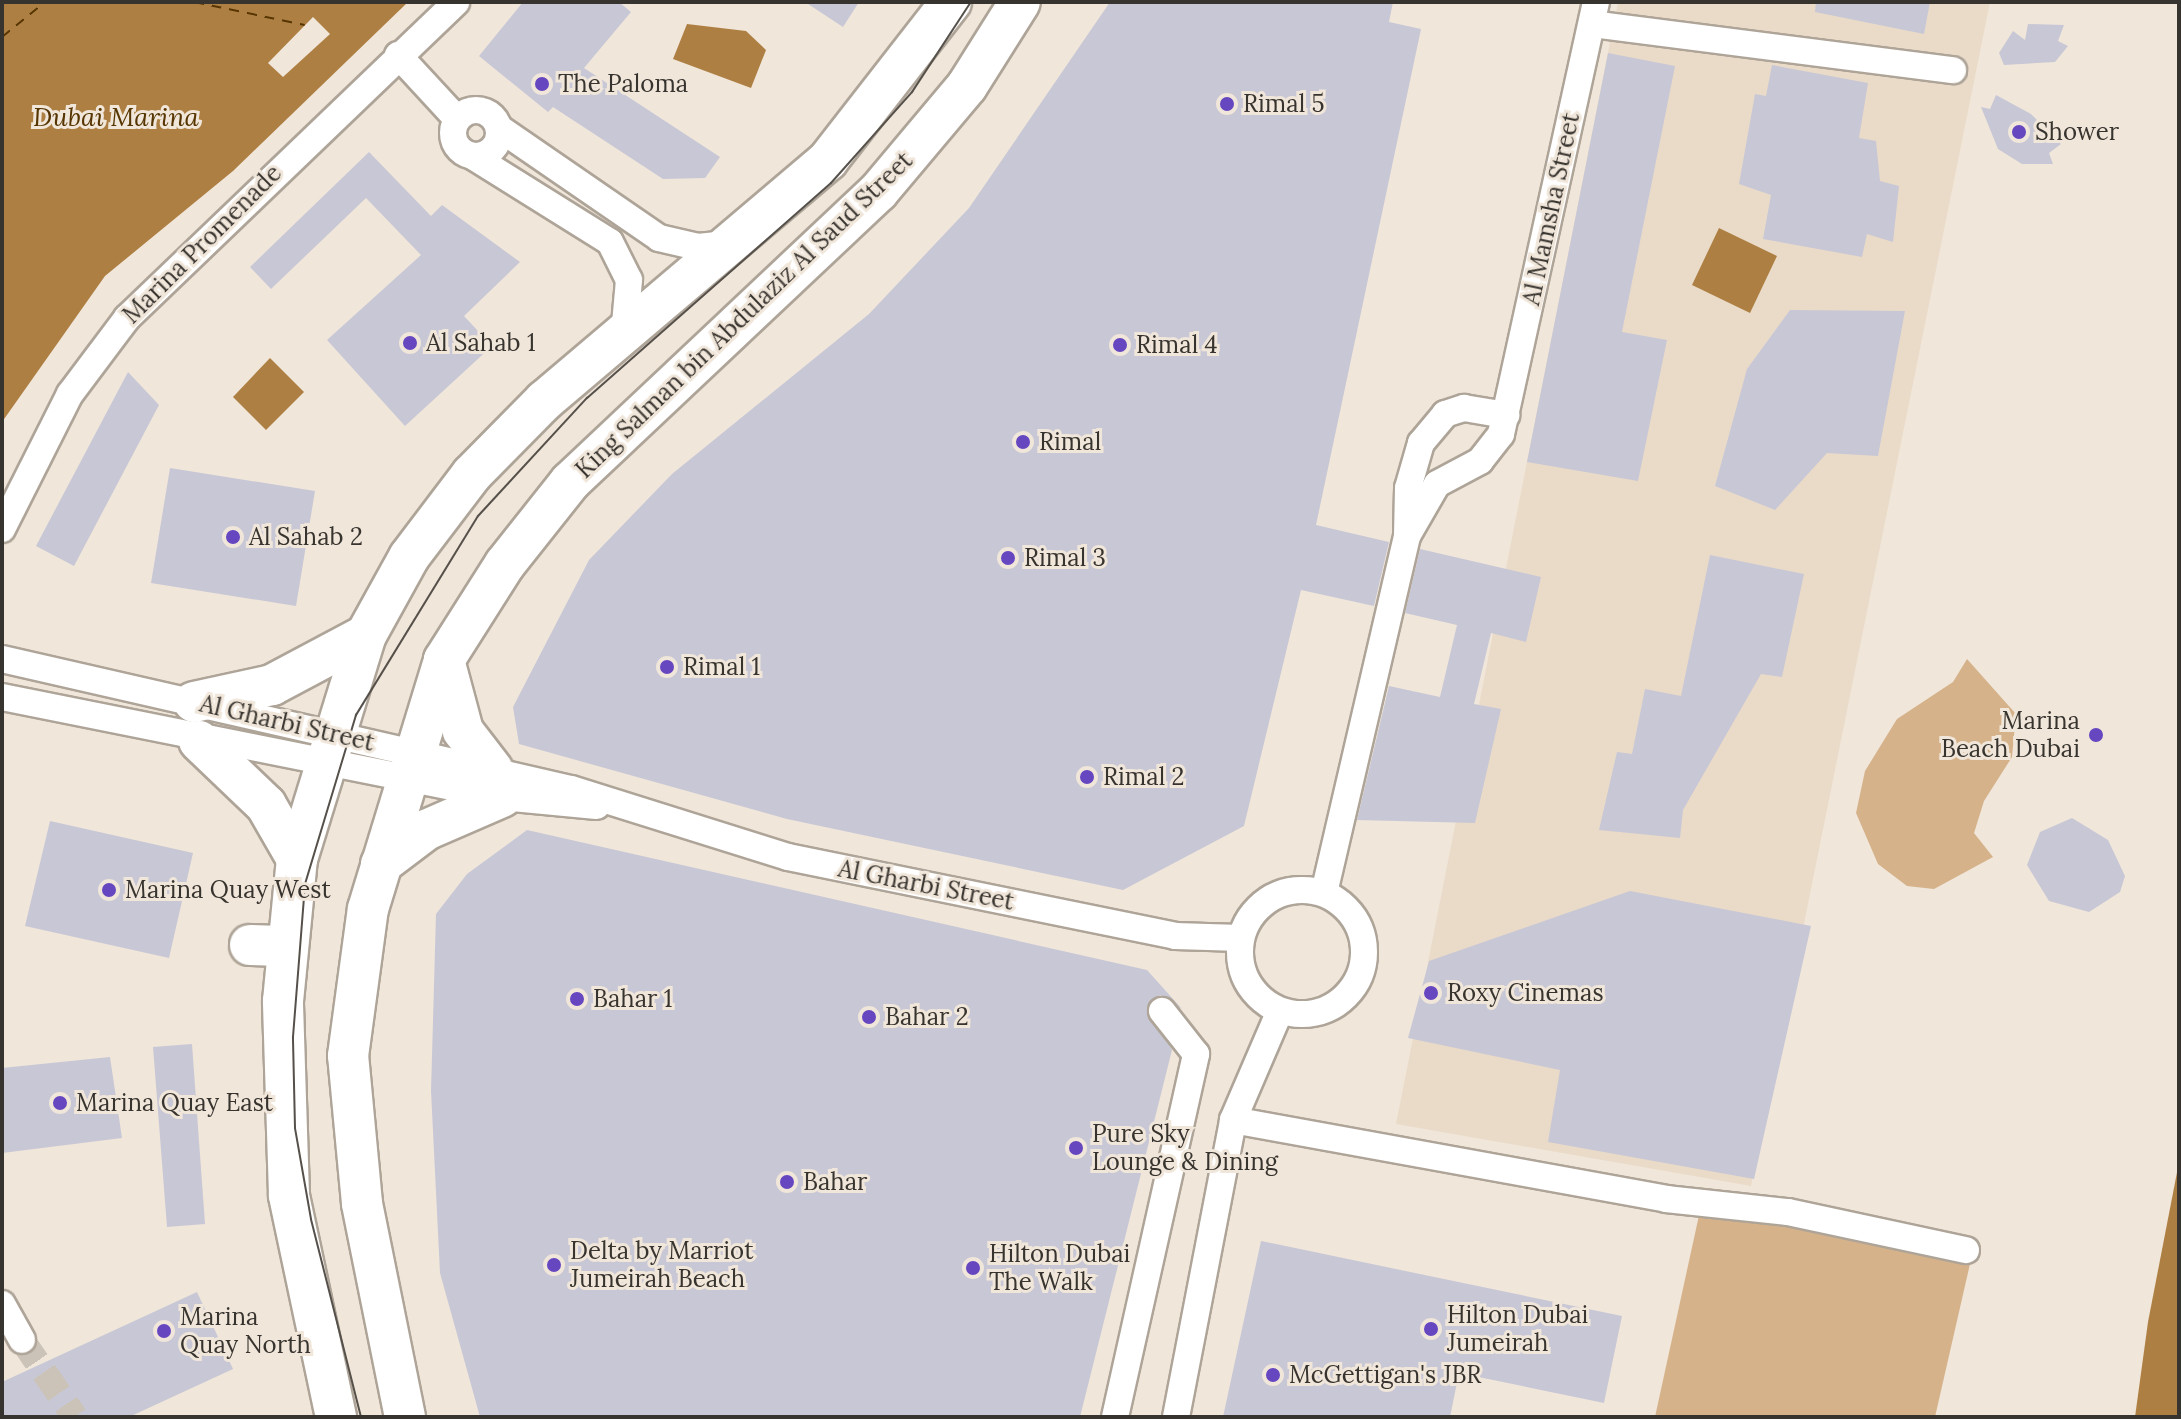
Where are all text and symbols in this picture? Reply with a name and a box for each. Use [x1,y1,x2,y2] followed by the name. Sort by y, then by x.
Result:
[558,70,688,98] place label: The Paloma
[533,75,551,93] marker: The Paloma
[1243,90,1325,118] place label: Rimal 5
[1218,95,1236,113] marker: Rimal 5
[33,101,199,133] water label: Dubai Marina
[1517,110,1585,308] street label: Al Mamsha Street
[2035,118,2119,146] place label: Shower
[2010,123,2028,141] marker: Shower
[570,146,918,484] street label: King Salman bin Abdulaziz Al Saud Street
[117,159,287,329] street label: Marina Promenade
[426,329,536,357] place label: Al Sahab 1
[1136,331,1218,359] place label: Rimal 4
[401,334,419,352] marker: Al Sahab 1
[1111,336,1129,354] marker: Rimal 4
[1039,428,1101,456] place label: Rimal
[1014,433,1032,451] marker: Rimal
[249,523,363,551] place label: Al Sahab 2
[224,528,242,546] marker: Al Sahab 2
[1024,544,1106,572] place label: Rimal 3
[999,549,1017,567] marker: Rimal 3
[683,653,760,681] place label: Rimal 1
[658,658,676,676] marker: Rimal 1
[197,689,377,757] street label: Al Gharbi Street
[1941,707,2080,763] place label: Marina Beach Dubai
[2087,726,2105,744] marker: Marina Beach Dubai
[1103,763,1184,791] place label: Rimal 2
[1078,768,1096,786] marker: Rimal 2
[836,854,1016,916] street label: Al Gharbi Street
[125,876,331,904] place label: Marina Quay West
[100,881,118,899] marker: Marina Quay West
[1447,979,1604,1007] place label: Roxy Cinemas
[1422,984,1440,1002] marker: Roxy Cinemas
[593,985,673,1013] place label: Bahar 1
[568,990,586,1008] marker: Bahar 1
[885,1003,969,1031] place label: Bahar 2
[860,1008,878,1026] marker: Bahar 2
[76,1089,273,1117] place label: Marina Quay East
[51,1094,69,1112] marker: Marina Quay East
[1092,1120,1278,1176] place label: Pure Sky Lounge & Dining
[1067,1139,1085,1157] marker: Pure Sky Lounge & Dining
[803,1168,867,1196] place label: Bahar
[778,1173,796,1191] marker: Bahar
[570,1237,753,1293] place label: Delta by Marriot Jumeirah Beach
[989,1240,1130,1296] place label: Hilton Dubai The Walk
[545,1256,563,1274] marker: Delta by Marriot Jumeirah Beach
[964,1259,982,1277] marker: Hilton Dubai The Walk
[1447,1301,1588,1357] place label: Hilton Dubai Jumeirah
[180,1303,311,1359] place label: Marina Quay North
[1422,1320,1440,1338] marker: Hilton Dubai Jumeirah
[155,1322,173,1340] marker: Marina Quay North
[1289,1361,1481,1389] place label: McGettigan's JBR
[1264,1366,1282,1384] marker: McGettigan's JBR

